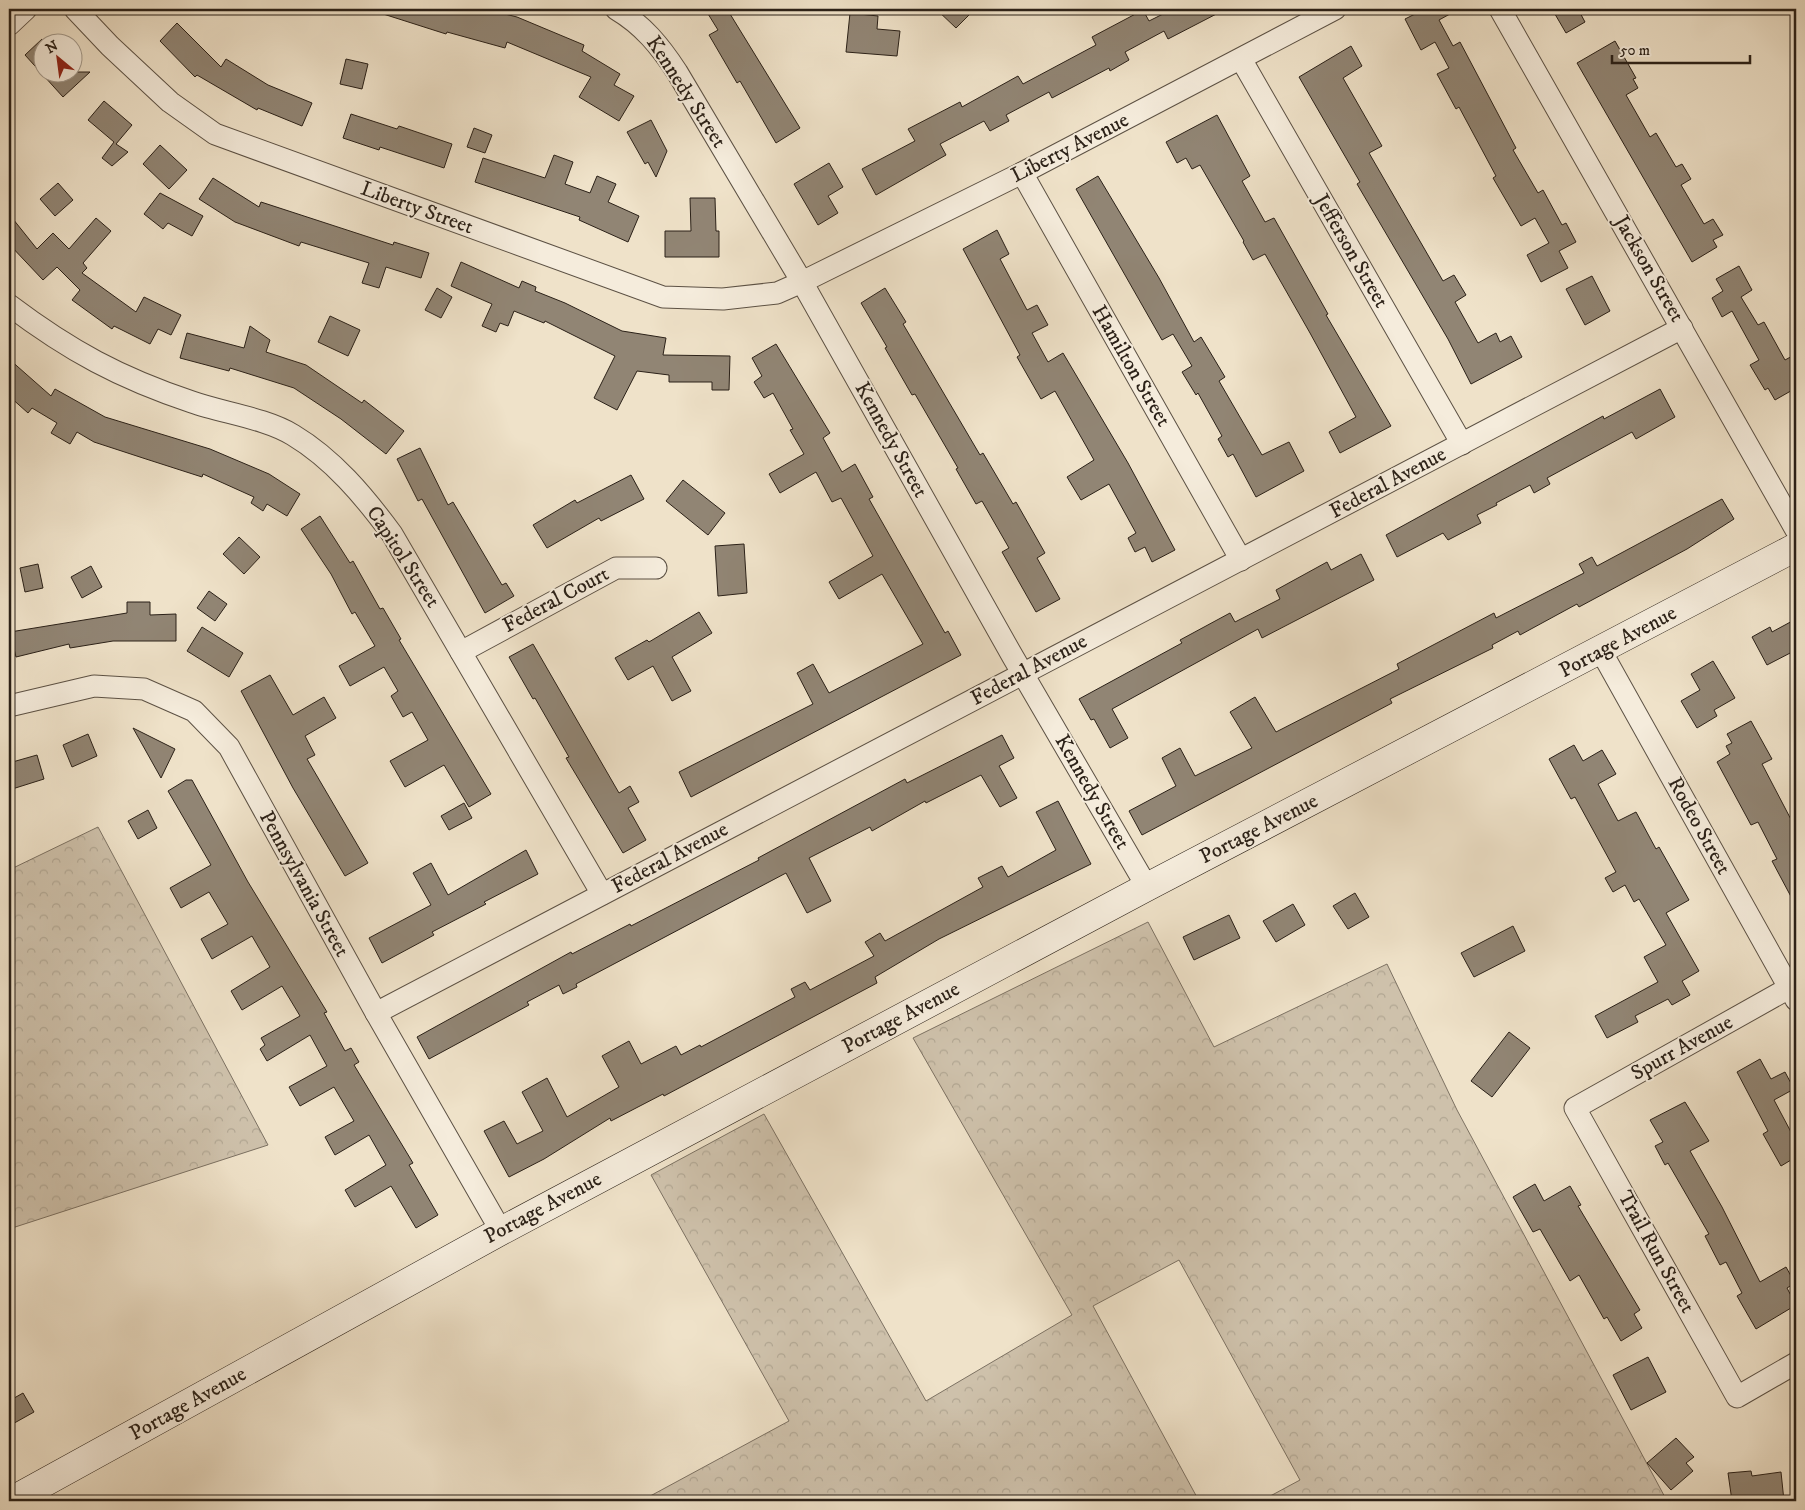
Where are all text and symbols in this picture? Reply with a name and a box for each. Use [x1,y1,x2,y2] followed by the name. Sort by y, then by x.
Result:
[640,31,732,153] street label: Kennedy Street
[32,32,82,82] north arrow
[1612,32,1750,64] scale bar
[43,37,62,58] text: N
[1620,41,1650,60] text: 50 m
[1007,107,1133,189] street label: Liberty Avenue
[357,176,477,240] street label: Liberty Street
[1307,188,1394,313] street label: Jefferson Street
[1607,209,1690,327] street label: Jackson Street
[1086,301,1176,432] street label: Hamilton Street
[849,378,934,503] street label: Kennedy Street
[1325,441,1451,525] street label: Federal Avenue
[360,501,446,613] street label: Capitol Street
[498,561,614,639] street label: Federal Court
[1555,600,1681,684] street label: Portage Avenue
[966,628,1092,712] street label: Federal Avenue
[1049,730,1135,854] street label: Kennedy Street
[1662,773,1737,880] street label: Rodeo Street
[1195,788,1323,870] street label: Portage Avenue
[253,806,355,962] street label: Pennsylvania Street
[607,816,733,900] street label: Federal Avenue
[838,976,964,1060] street label: Portage Avenue
[1627,1009,1738,1087] street label: Spurr Avenue
[480,1166,606,1250] street label: Portage Avenue
[1612,1186,1700,1318] street label: Trail Run Street
[125,1361,251,1447] street label: Portage Avenue

